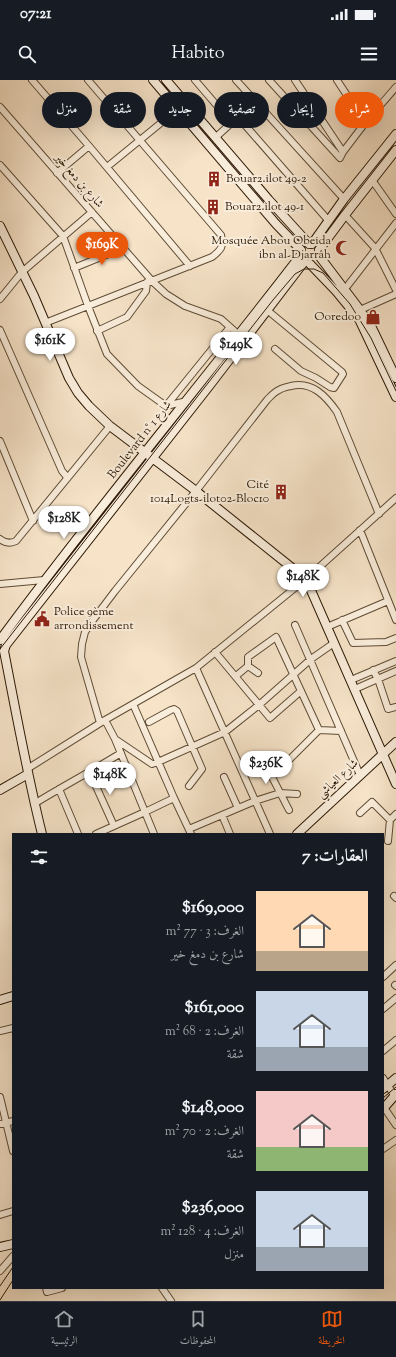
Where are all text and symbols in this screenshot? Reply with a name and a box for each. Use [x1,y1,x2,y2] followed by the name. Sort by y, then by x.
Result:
[20,4,51,25] text: 07:21
[171,41,225,67] text: Habito
[16,43,38,65] icon: search
[358,43,380,65] icon: menu
[42,92,92,128] chip: منزل
[100,92,146,128] chip: شقة
[154,92,206,128] chip: جديد
[214,92,269,128] chip: تصفية
[277,92,327,128] chip: إيجار
[335,92,384,128] chip: شراء
[48,148,108,213] street label: شارع بن دمغ خير
[205,170,223,188] building icon: Bouar2.ilot 49-2
[226,170,307,188] place label: Bouar2.ilot 49-2
[204,198,222,216] building icon: Bouar2.ilot 49-1
[225,198,304,216] place label: Bouar2.ilot 49-1
[74,232,130,266] pin: $169K
[211,232,331,264] place label: Mosquée Abou Obeida ibn al-Djarrâh
[85,236,119,254] text: $169K
[334,239,352,257] mosque icon: Mosquée Abou Obeida ibn al-Djarrâh
[314,308,361,326] place label: Ooredoo
[364,308,382,326] shop icon: Ooredoo
[22,328,78,362] pin: $161K
[34,332,66,350] text: $161K
[208,332,264,366] pin: $149K
[219,336,253,354] text: $149K
[104,397,177,484] street label: Boulevard n° شارع 1
[150,476,269,508] place label: Cité 1014Logts-ilot02-Bloc10
[272,483,290,501] building icon: Cité 1014Logts-ilot02-Bloc10
[36,506,92,540] pin: $128K
[47,510,81,528] text: $128K
[275,564,331,598] pin: $148K
[286,568,320,586] text: $148K
[54,603,134,635] place label: Police 9ème arrondissement
[33,610,51,628] public building icon: Police 9ème arrondissement
[238,751,294,785] pin: $236K
[249,755,283,773] text: $236K
[313,755,364,804] street label: شارع العياشي
[82,762,138,796] pin: $148K
[93,766,127,784] text: $148K
[302,845,368,869] text: العقارات: 7
[28,846,50,868] icon: filters
[182,896,244,920] text: $169,000
[288,907,336,955] icon: home
[166,923,244,941] text: الغرف: 3 · 77 m²
[171,946,244,964] text: شارع بن دمغ خير
[184,996,244,1020] text: $161,000
[288,1007,336,1055] icon: home
[165,1023,244,1041] text: الغرف: 2 · 68 m²
[227,1046,244,1064] text: شقة
[182,1096,244,1120] text: $148,000
[288,1107,336,1155] icon: home
[165,1123,244,1141] text: الغرف: 2 · 70 m²
[227,1146,244,1164] text: شقة
[181,1196,244,1220] text: $236,000
[288,1207,336,1255] icon: home
[160,1223,244,1241] text: الغرف: 4 · 128 m²
[224,1246,244,1264] text: منزل
[51,1308,78,1351] tab: الرئيسية
[180,1308,216,1351] tab: المحفوظات
[318,1308,345,1351] tab: الخريطة

